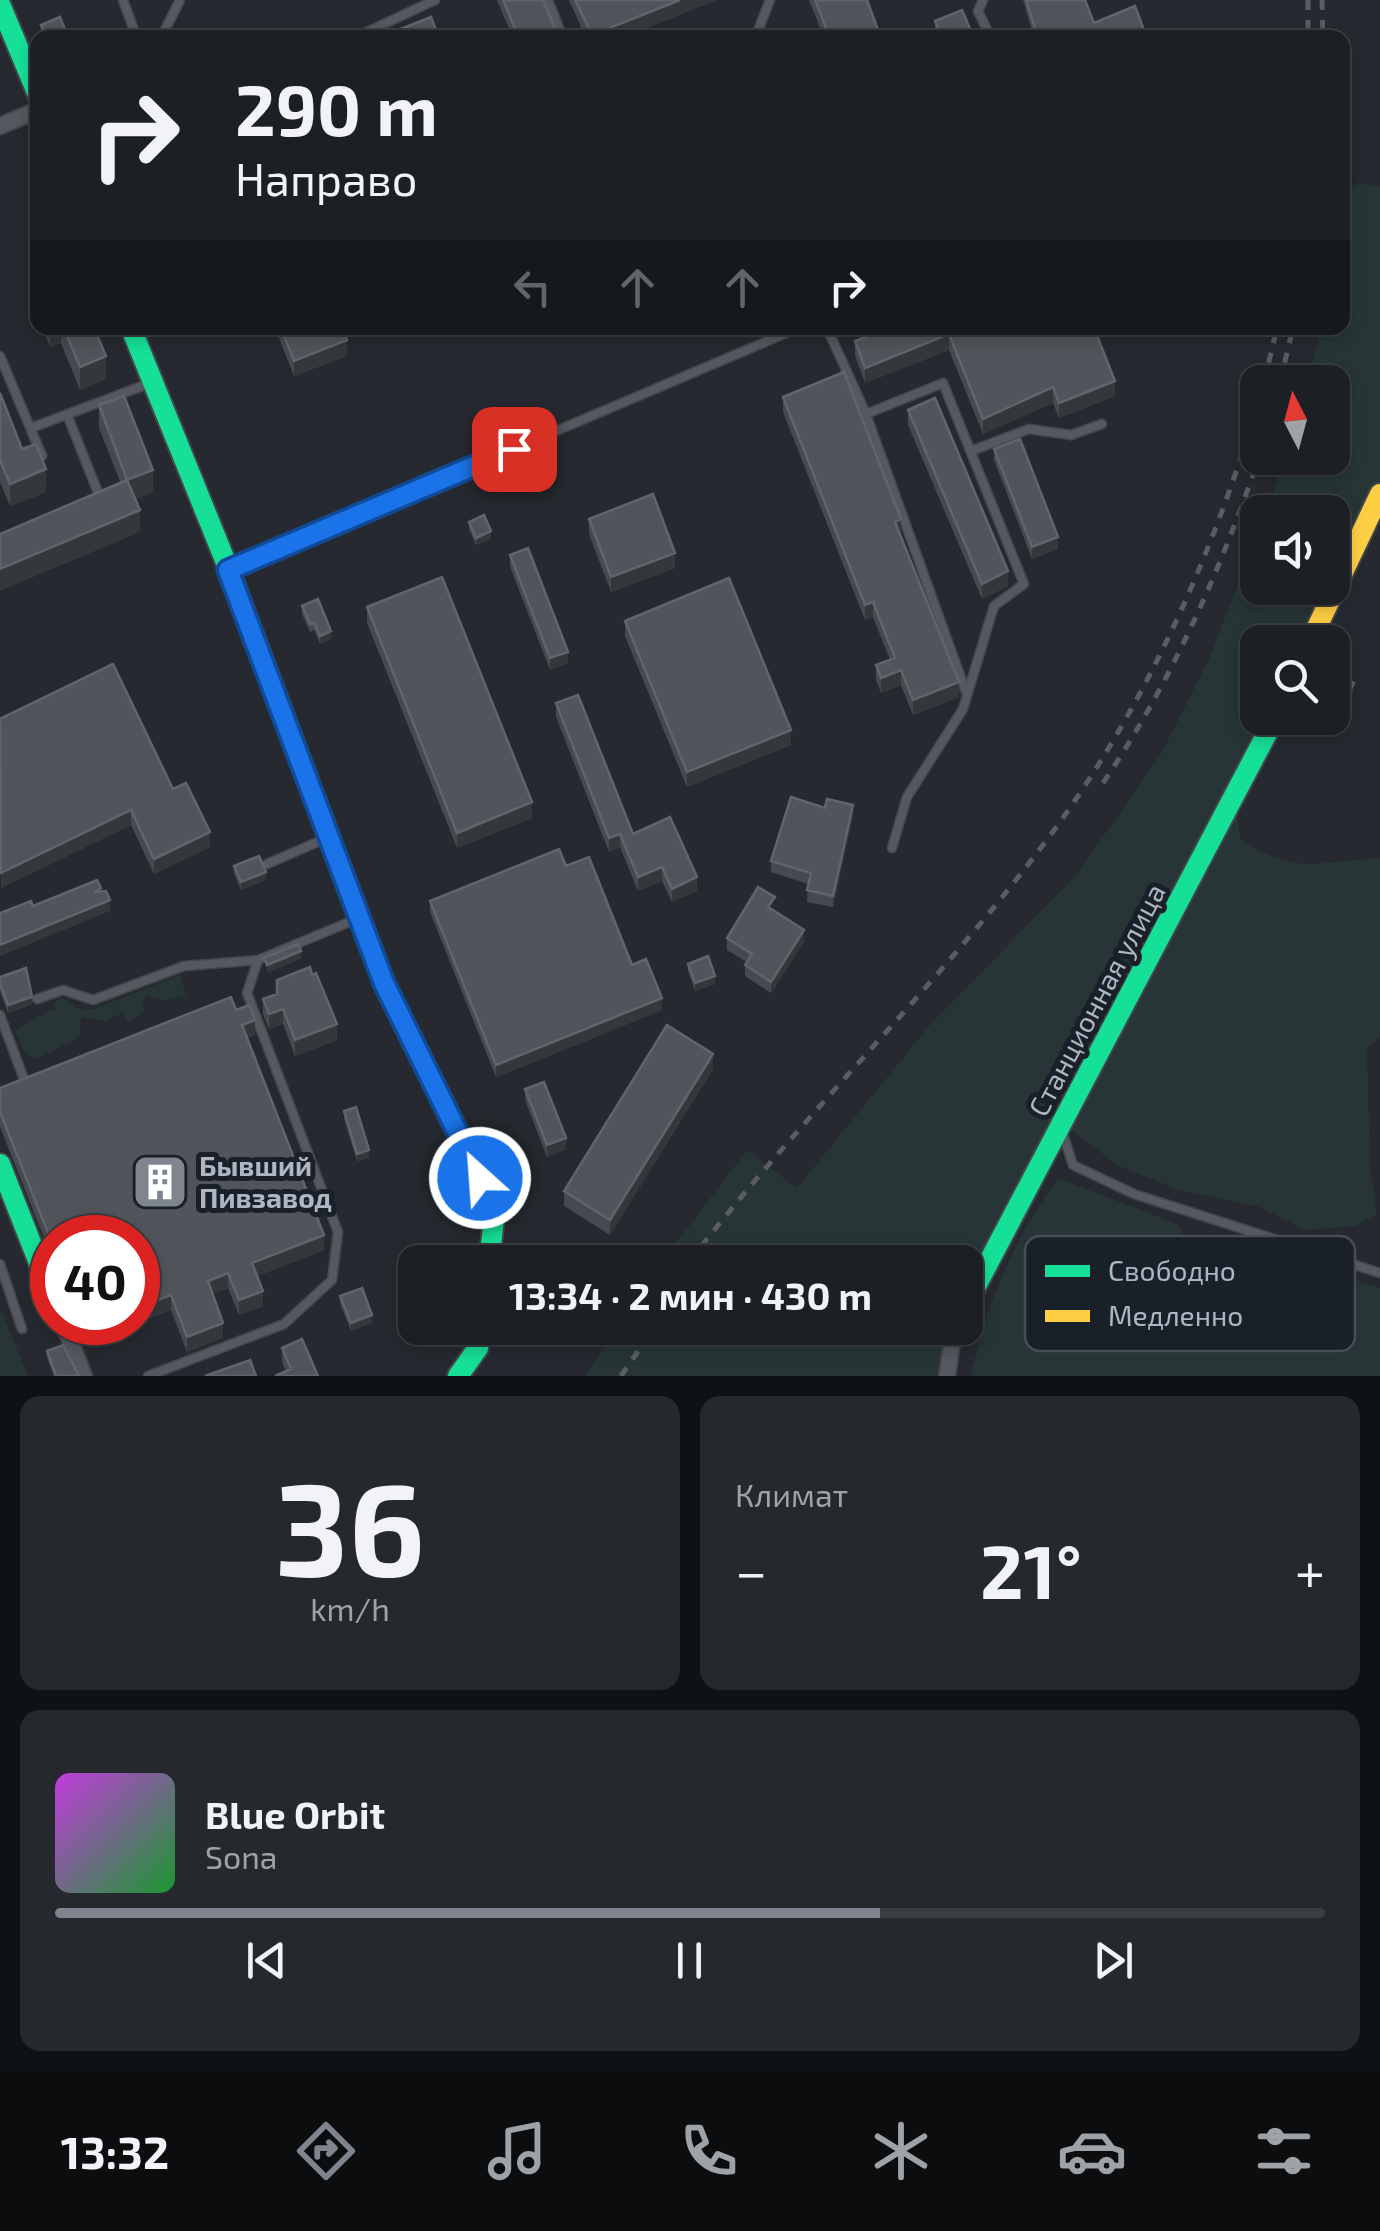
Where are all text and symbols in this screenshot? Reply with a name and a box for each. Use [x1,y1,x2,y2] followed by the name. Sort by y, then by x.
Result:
[235,66,438,150] text: 290 m
[70,70,200,200] icon: right
[235,151,417,205] text: Направо
[505,260,560,315] icon: left
[610,260,665,315] icon: ahead
[715,260,770,315] icon: ahead
[820,260,875,315] icon: right
[1240,365,1350,475] north arrow
[1240,365,1350,735] map controls
[472,407,557,492] pin
[487,422,542,477] icon: arrive
[1240,495,1350,605] button: sound
[1240,625,1350,735] button: search
[1020,878,1172,1122] street label: Станционная улица
[428,1126,532,1230] position arrow
[199,1148,332,1214] place label: Бывший Пивзавод
[130,1152,190,1212] building icon: Бывший Пивзавод
[30,1215,160,1345] speed limit sign: 40
[1025,1236,1355,1351] legend
[1108,1253,1236,1287] text: Свободно
[509,1272,872,1318] text: 13:34 · 2 мин · 430 m
[1108,1298,1243,1332] text: Медленно
[275,1446,425,1602] text: 36
[735,1475,848,1513] text: Климат
[980,1524,1082,1614] text: 21°
[735,1537,767,1603] text: −
[1295,1537,1325,1603] text: +
[310,1589,390,1627] text: km/h
[205,1791,385,1837] text: Blue Orbit
[205,1837,277,1875] text: Sona
[239,1933,294,1988] icon: previous
[662,1933,717,1988] icon: pause
[1086,1933,1141,1988] icon: next
[291,2116,361,2186] icon: directions
[482,2116,552,2186] icon: music
[674,2116,744,2186] icon: phone
[866,2116,936,2186] icon: climate
[1057,2116,1127,2186] icon: car
[1249,2116,1319,2186] icon: filters
[61,2124,169,2178] text: 13:32

